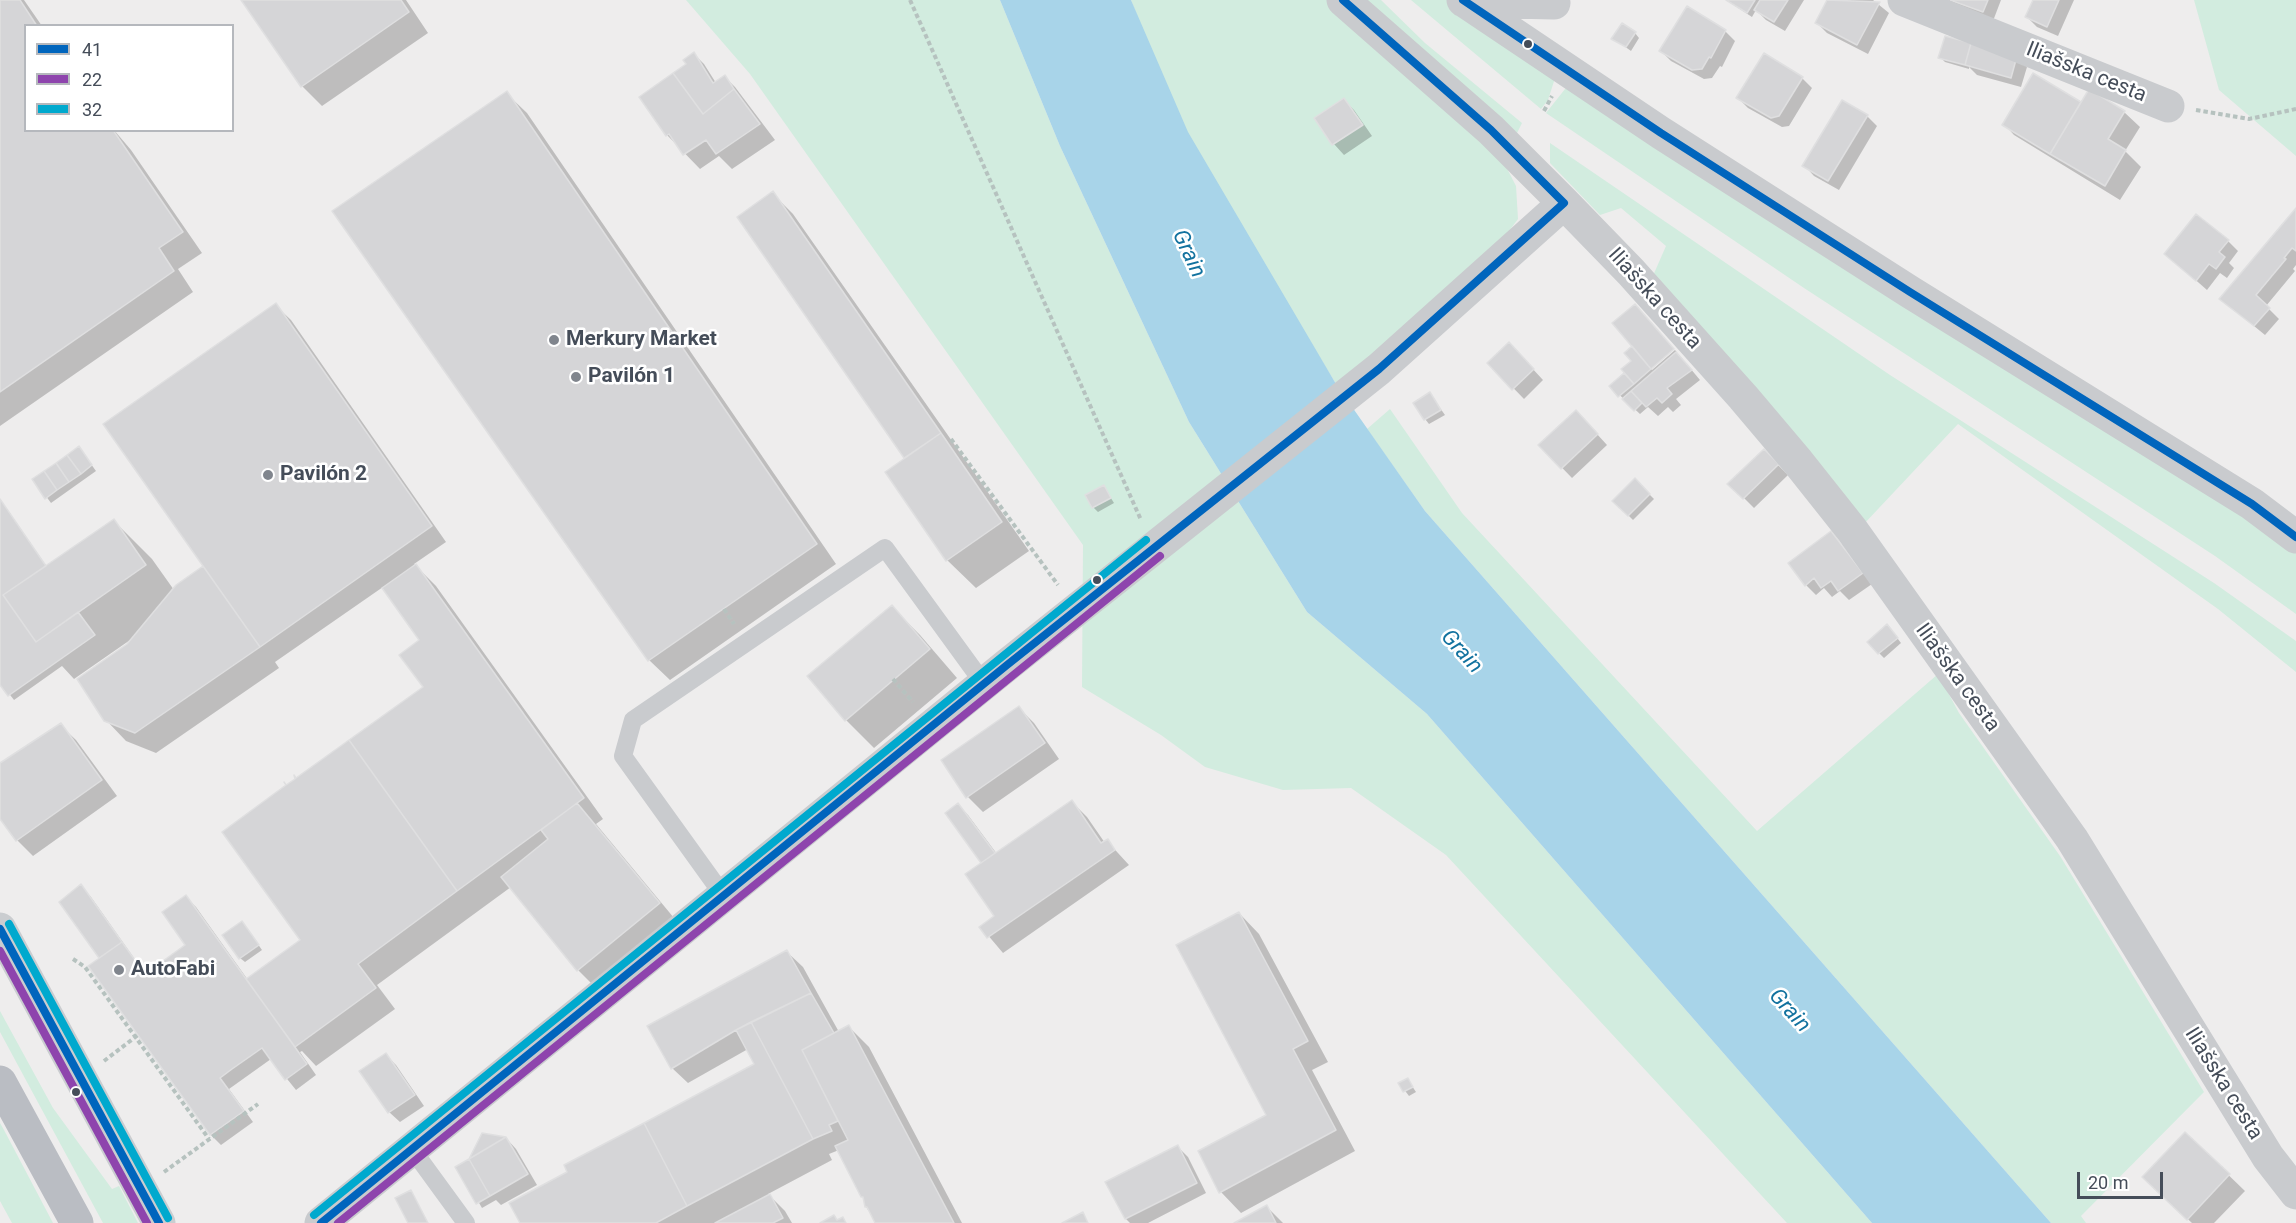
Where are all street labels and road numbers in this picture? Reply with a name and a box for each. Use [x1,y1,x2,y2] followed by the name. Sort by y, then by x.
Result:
[2022,37,2150,109] street label: Iliašska cesta
[1602,243,1706,355] street label: Iliašska cesta
[1909,619,2005,737] street label: Iliašska cesta
[2179,1023,2267,1145] street label: Iliašska cesta

